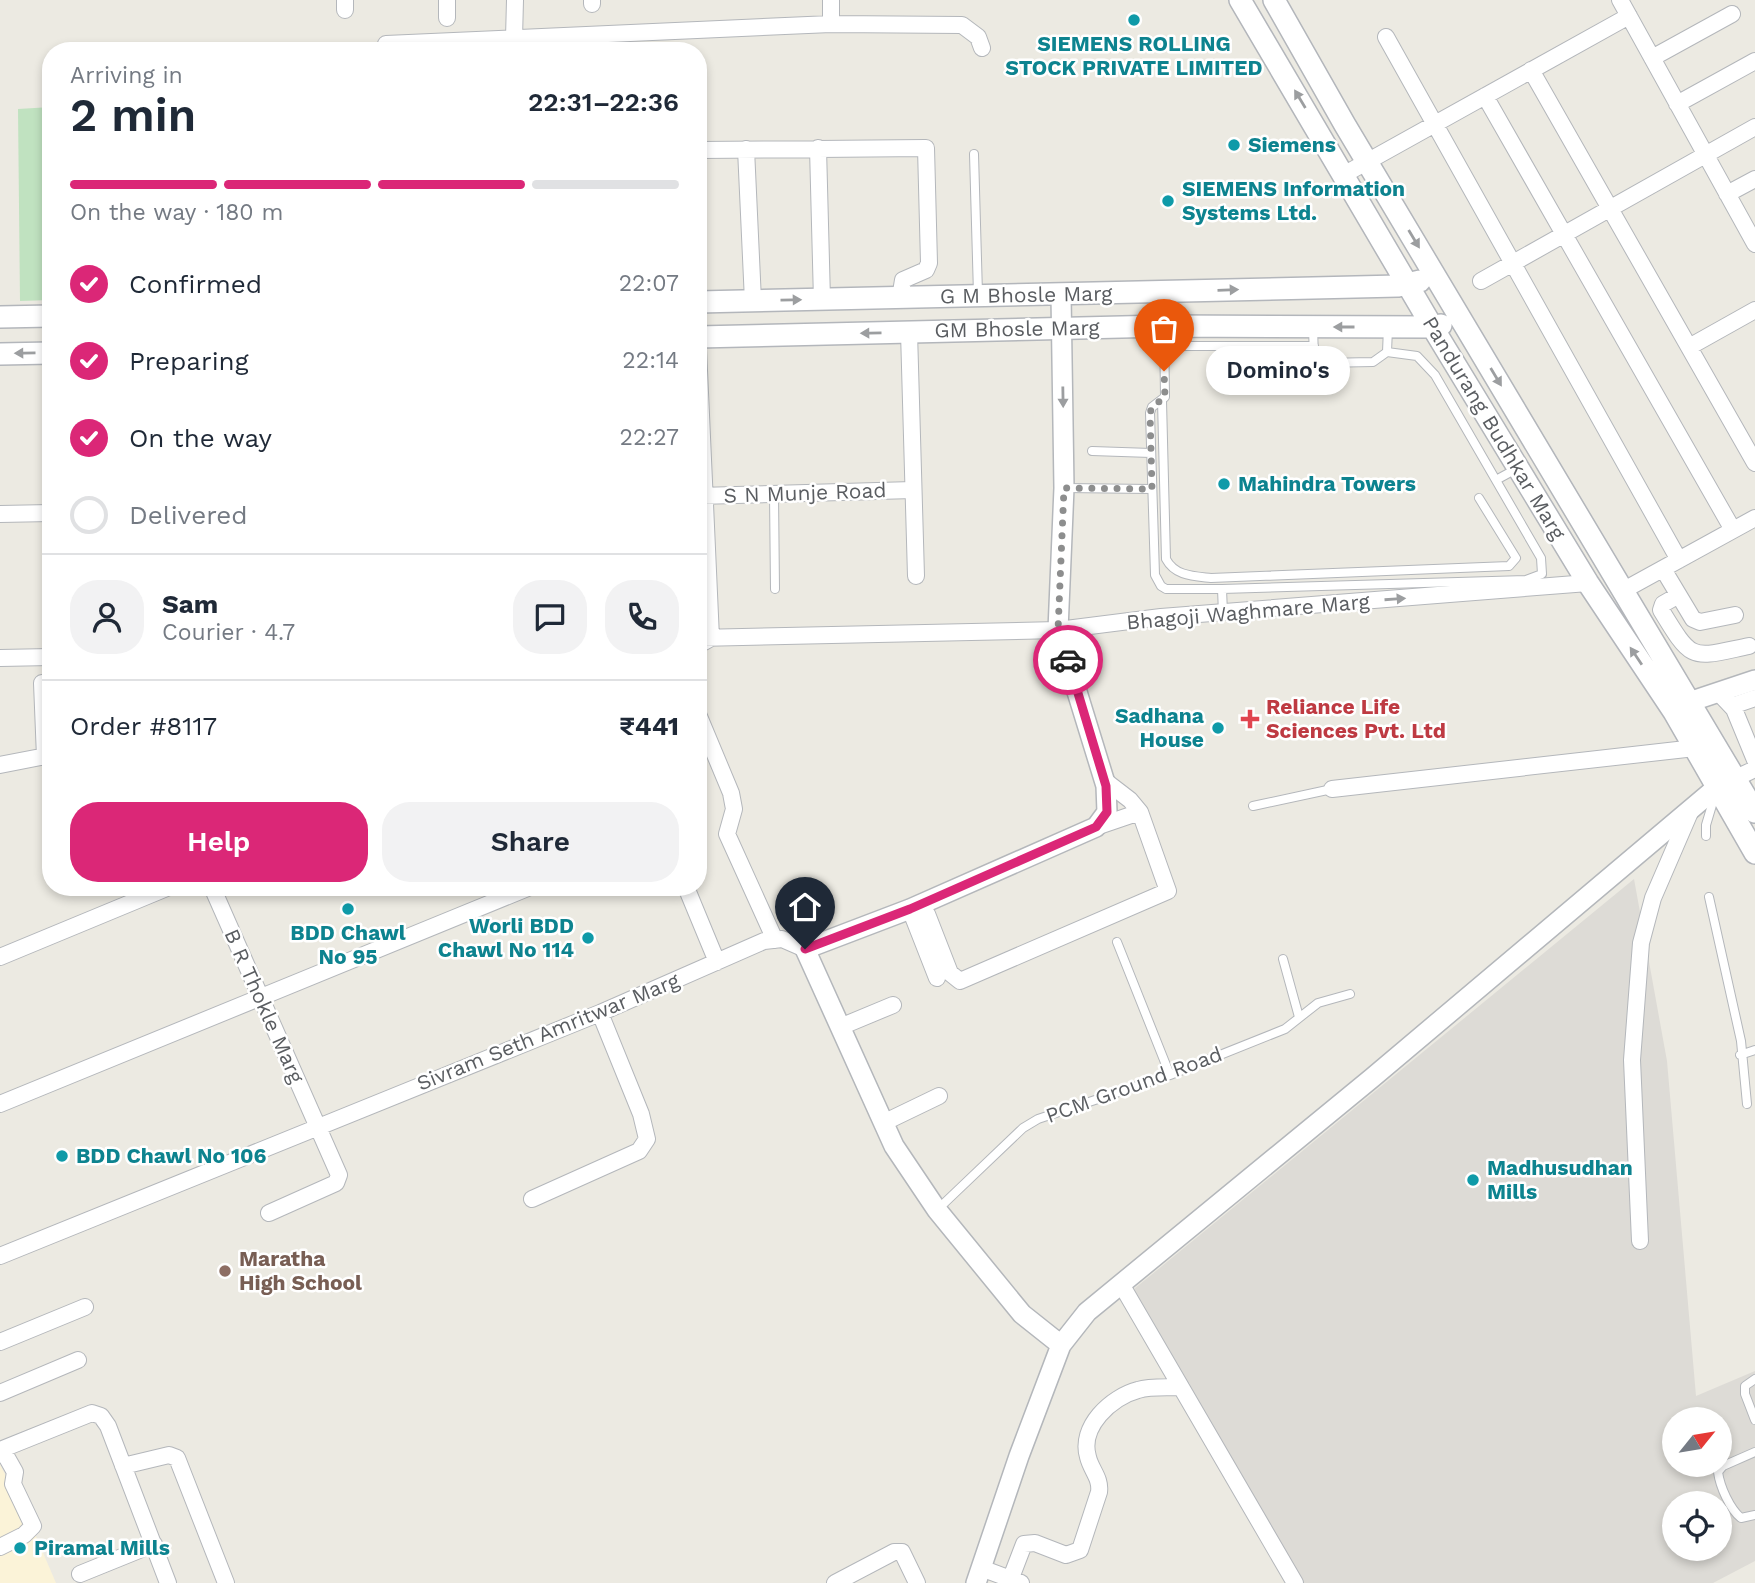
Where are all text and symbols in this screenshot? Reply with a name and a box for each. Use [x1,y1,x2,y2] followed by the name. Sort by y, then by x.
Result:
[1126,12,1142,28] marker: SIEMENS ROLLING STOCK PRIVATE LIMITED
[1005,31,1263,80] place label: SIEMENS ROLLING STOCK PRIVATE LIMITED
[70,62,183,89] text: Arriving in
[528,87,679,117] text: 22:31–22:36
[70,88,196,142] text: 2 min
[1293,90,1306,109] one-way arrow
[1248,132,1336,157] place label: Siemens
[1226,137,1242,153] marker: Siemens
[1182,176,1405,225] place label: SIEMENS Information Systems Ltd.
[1160,193,1176,209] marker: SIEMENS Information Systems Ltd.
[70,199,283,226] text: On the way · 180 m
[1407,230,1420,249] one-way arrow
[70,265,108,303] icon: check
[129,269,262,299] text: Confirmed
[619,270,679,297] text: 22:07
[940,280,1113,309] street label: G M Bhosle Marg
[1217,285,1239,296] one-way arrow
[780,295,802,306] one-way arrow
[1134,299,1194,371] pin
[1145,310,1183,348] icon: bag
[1418,312,1571,545] street label: Pandurang Budhkar Marg
[934,315,1101,342] street label: GM Bhosle Marg
[1333,321,1355,333] one-way arrow
[860,327,882,339] one-way arrow
[70,342,108,380] icon: check
[129,346,249,376] text: Preparing
[1206,346,1350,396] callout: Domino's
[14,347,36,359] one-way arrow
[622,347,679,374] text: 22:14
[1226,357,1330,384] text: Domino's
[1489,368,1502,387] one-way arrow
[1057,386,1069,408] one-way arrow
[70,419,108,457] icon: check
[129,423,272,453] text: On the way
[620,424,679,451] text: 22:27
[1238,471,1416,496] place label: Mahindra Towers
[1216,476,1232,492] marker: Mahindra Towers
[723,477,887,508] street label: S N Munje Road
[129,500,248,530] text: Delivered
[70,580,144,654] button: person
[513,580,587,654] button: chat
[605,580,679,654] button: phone
[1125,588,1371,635] street label: Bhagoji Waghmare Marg
[162,589,218,619] text: Sam
[1384,593,1406,604] one-way arrow
[162,619,295,646] text: Courier · 4.7
[1033,625,1103,695] courier
[1049,641,1087,679] icon: car
[1630,646,1643,665] one-way arrow
[1266,694,1446,743] place label: Reliance Life Sciences Pvt. Ltd
[1115,703,1205,752] place label: Sadhana House
[1240,709,1260,729] marker: Reliance Life Sciences Pvt. Ltd
[70,711,217,741] text: Order #8117
[619,711,679,741] text: ₹441
[1210,720,1226,736] marker: Sadhana House
[70,802,368,882] button: Help
[382,802,679,882] button: Share
[775,877,835,949] pin
[786,888,824,926] icon: home
[340,901,356,917] marker: BDD Chawl No 95
[438,913,574,962] place label: Worli BDD Chawl No 114
[290,920,406,969] place label: BDD Chawl No 95
[219,925,310,1087] street label: B R Thokle Marg
[580,930,596,946] marker: Worli BDD Chawl No 114
[413,967,683,1096] street label: Sivram Seth Amritwar Marg
[1042,1041,1225,1128] street label: PCM Ground Road
[76,1143,267,1168] place label: BDD Chawl No 106
[54,1148,70,1164] marker: BDD Chawl No 106
[1487,1155,1633,1204] place label: Madhusudhan Mills
[1465,1172,1481,1188] marker: Madhusudhan Mills
[239,1246,362,1295] place label: Maratha High School
[217,1263,233,1279] marker: Maratha High School
[1662,1407,1732,1477] north arrow
[1662,1407,1732,1561] map controls
[1662,1491,1732,1561] button: locate
[34,1535,170,1560] place label: Piramal Mills
[12,1540,28,1556] marker: Piramal Mills

